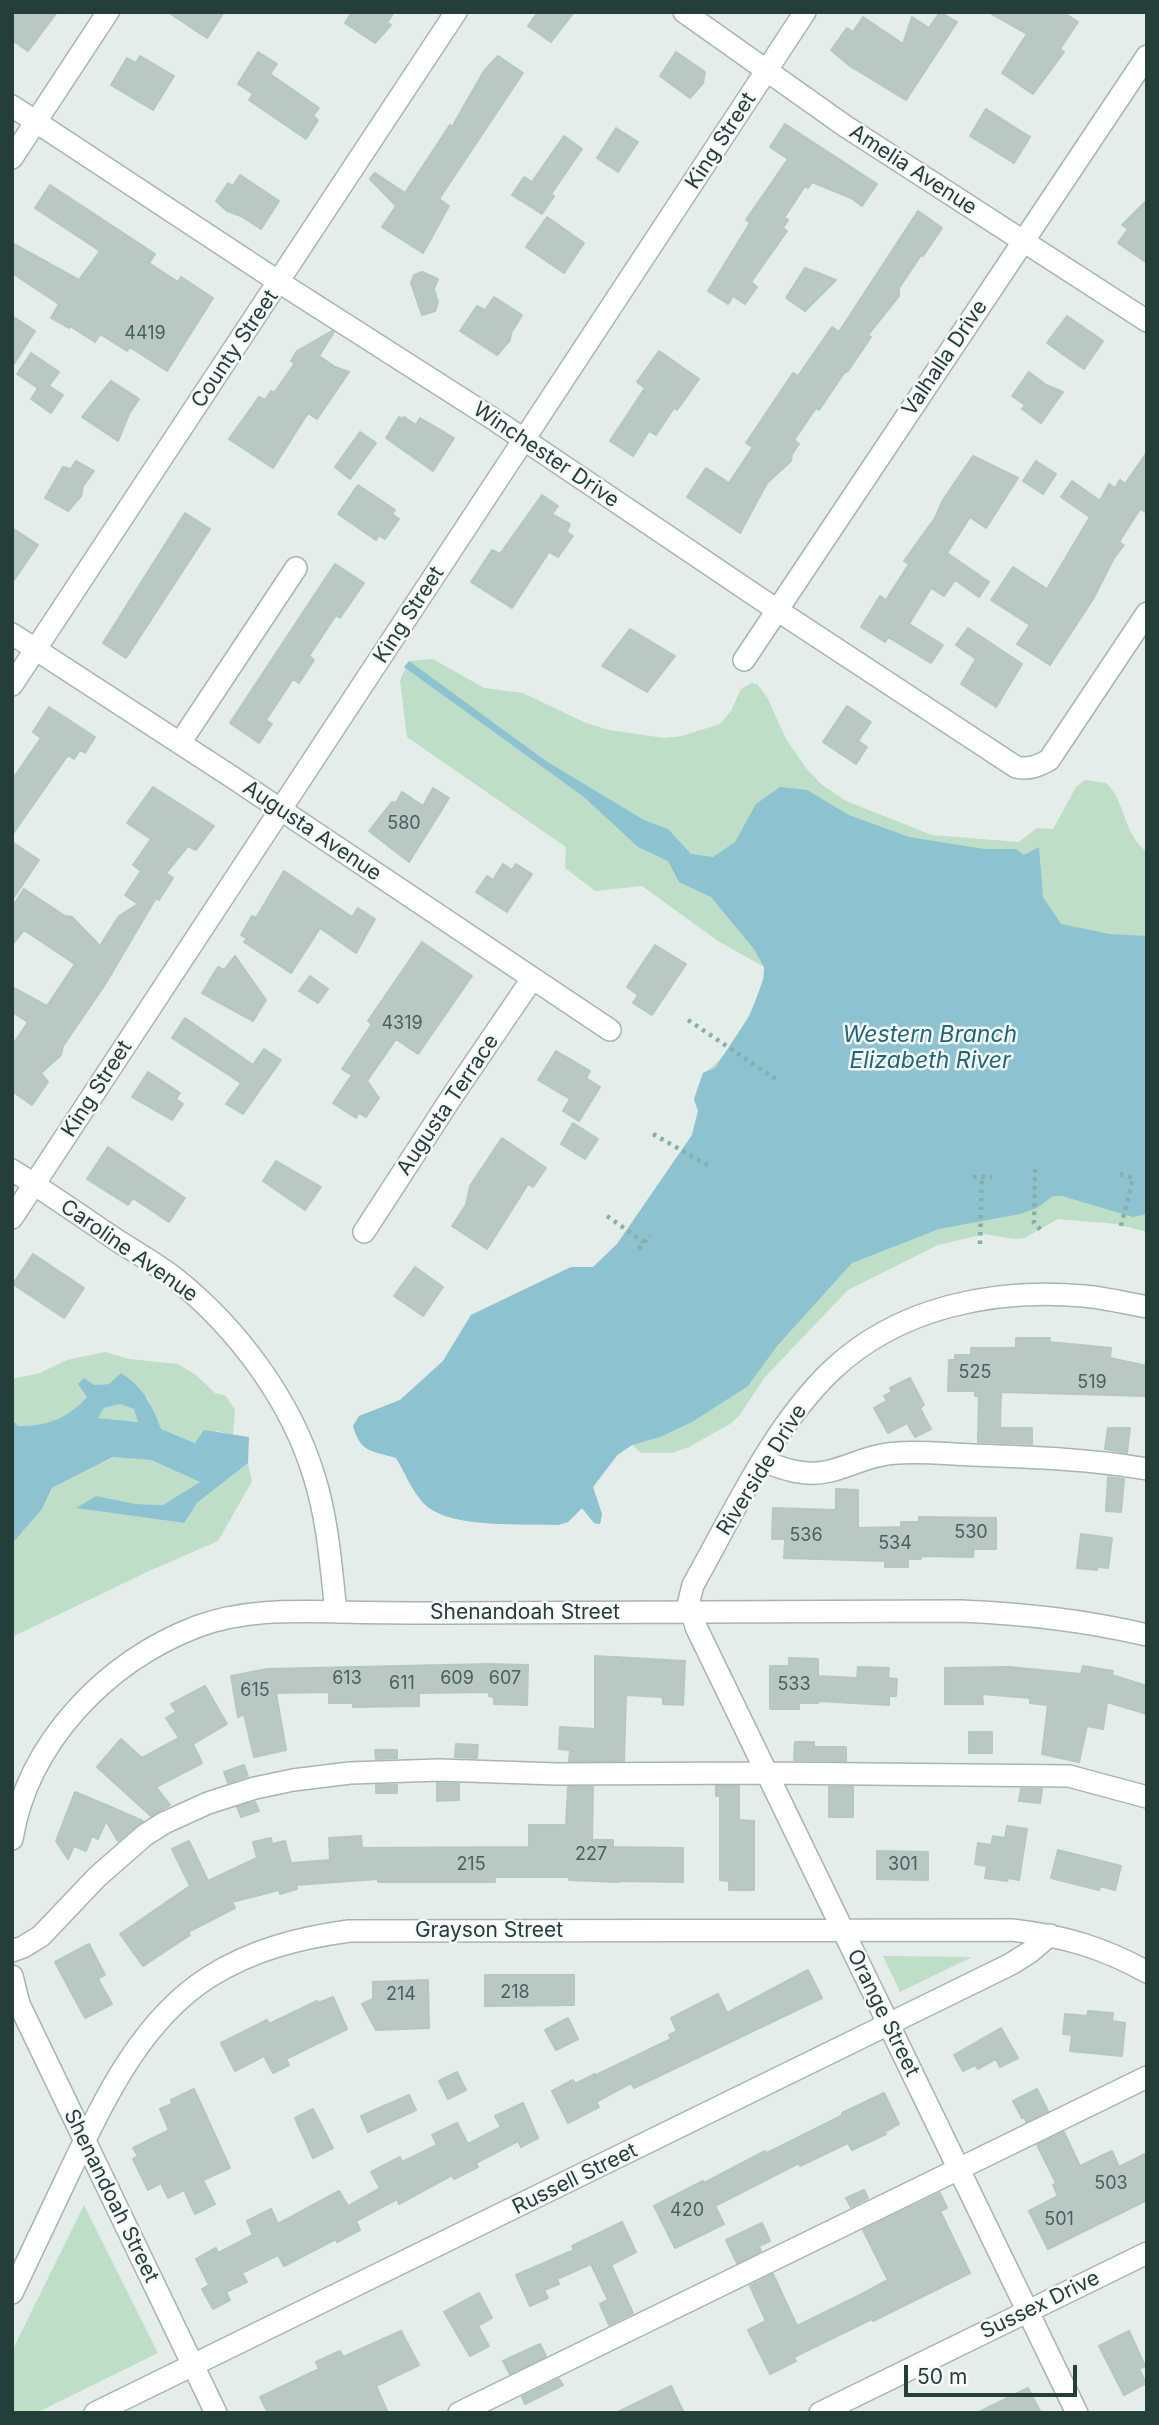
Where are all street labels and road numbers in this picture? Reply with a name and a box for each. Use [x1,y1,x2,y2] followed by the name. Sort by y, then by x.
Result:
[680,88,762,194] street label: King Street
[845,119,981,221] street label: Amelia Avenue
[186,285,284,413] street label: County Street
[897,295,993,421] street label: Valhalla Drive
[468,397,624,513] street label: Winchester Drive
[368,562,450,668] street label: King Street
[238,775,386,887] street label: Augusta Avenue
[392,1030,504,1180] street label: Augusta Terrace
[56,1036,138,1142] street label: King Street
[56,1194,202,1308] street label: Caroline Avenue
[712,1400,812,1540] street label: Riverside Drive
[430,1600,620,1626] street label: Shenandoah Street
[415,1918,563,1944] street label: Grayson Street
[841,1945,925,2081] street label: Orange Street
[58,2105,164,2287] street label: Shenandoah Street
[509,2138,641,2220] street label: Russell Street
[976,2265,1104,2345] street label: Sussex Drive

